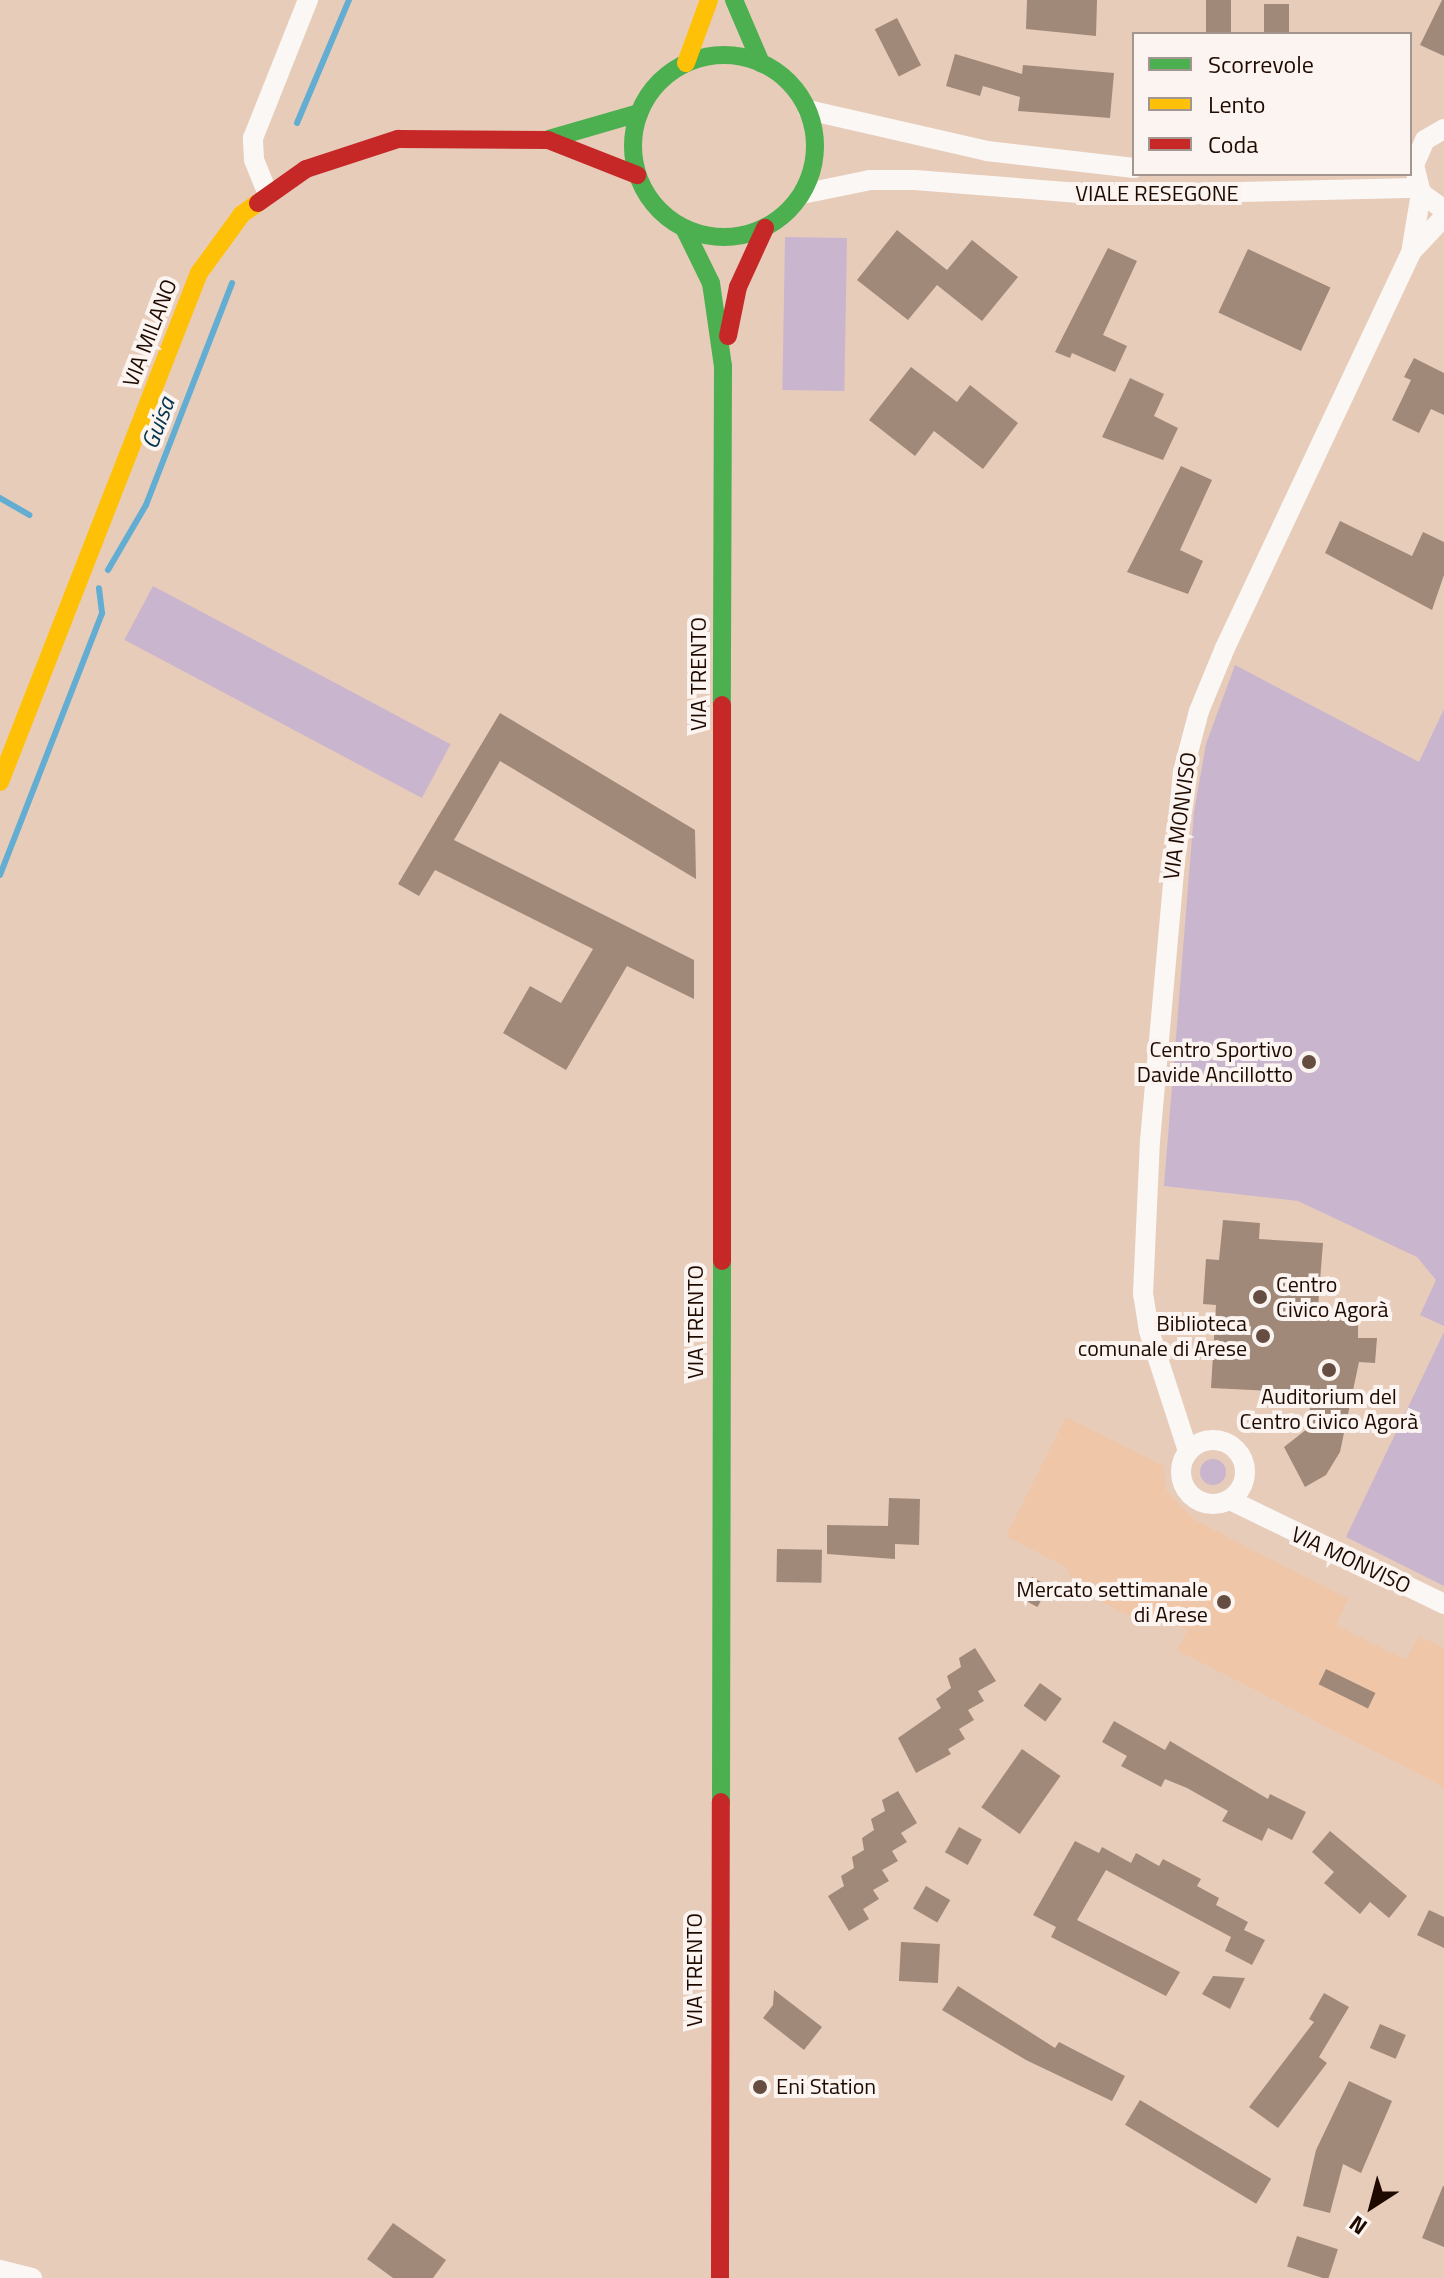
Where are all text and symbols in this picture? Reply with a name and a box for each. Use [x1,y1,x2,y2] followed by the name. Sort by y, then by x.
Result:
[1132,32,1412,176] legend
[1208,46,1314,82] text: Scorrevole
[1208,86,1265,122] text: Lento
[1208,126,1258,162] text: Coda
[1075,181,1239,207] street label: VIALE RESEGONE
[117,275,183,391] street label: VIA MILANO
[135,393,181,453] water label: Guisa
[686,617,712,731] street label: VIA TRENTO
[1158,750,1202,882] street label: VIA MONVISO
[1137,1036,1293,1088] place label: Centro Sportivo Davide Ancillotto
[1300,1053,1318,1071] marker: Centro Sportivo Davide Ancillotto
[683,1265,709,1379] street label: VIA TRENTO
[1276,1271,1389,1322] place label: Centro Civico Agorà
[1251,1288,1269,1306] marker: Centro Civico Agorà
[1078,1310,1247,1362] place label: Biblioteca comunale di Arese
[1254,1327,1272,1345] marker: Biblioteca comunale di Arese
[1320,1361,1338,1379] marker: Auditorium del Centro Civico Agorà
[1240,1383,1418,1434] place label: Auditorium del Centro Civico Agorà
[1287,1521,1415,1599] street label: VIA MONVISO
[1016,1576,1208,1628] place label: Mercato settimanale di Arese
[1215,1593,1233,1611] marker: Mercato settimanale di Arese
[682,1913,708,2027] street label: VIA TRENTO
[776,2074,876,2100] place label: Eni Station
[751,2078,769,2096] marker: Eni Station
[1332,2166,1412,2246] north arrow
[1342,2207,1374,2244] text: N

